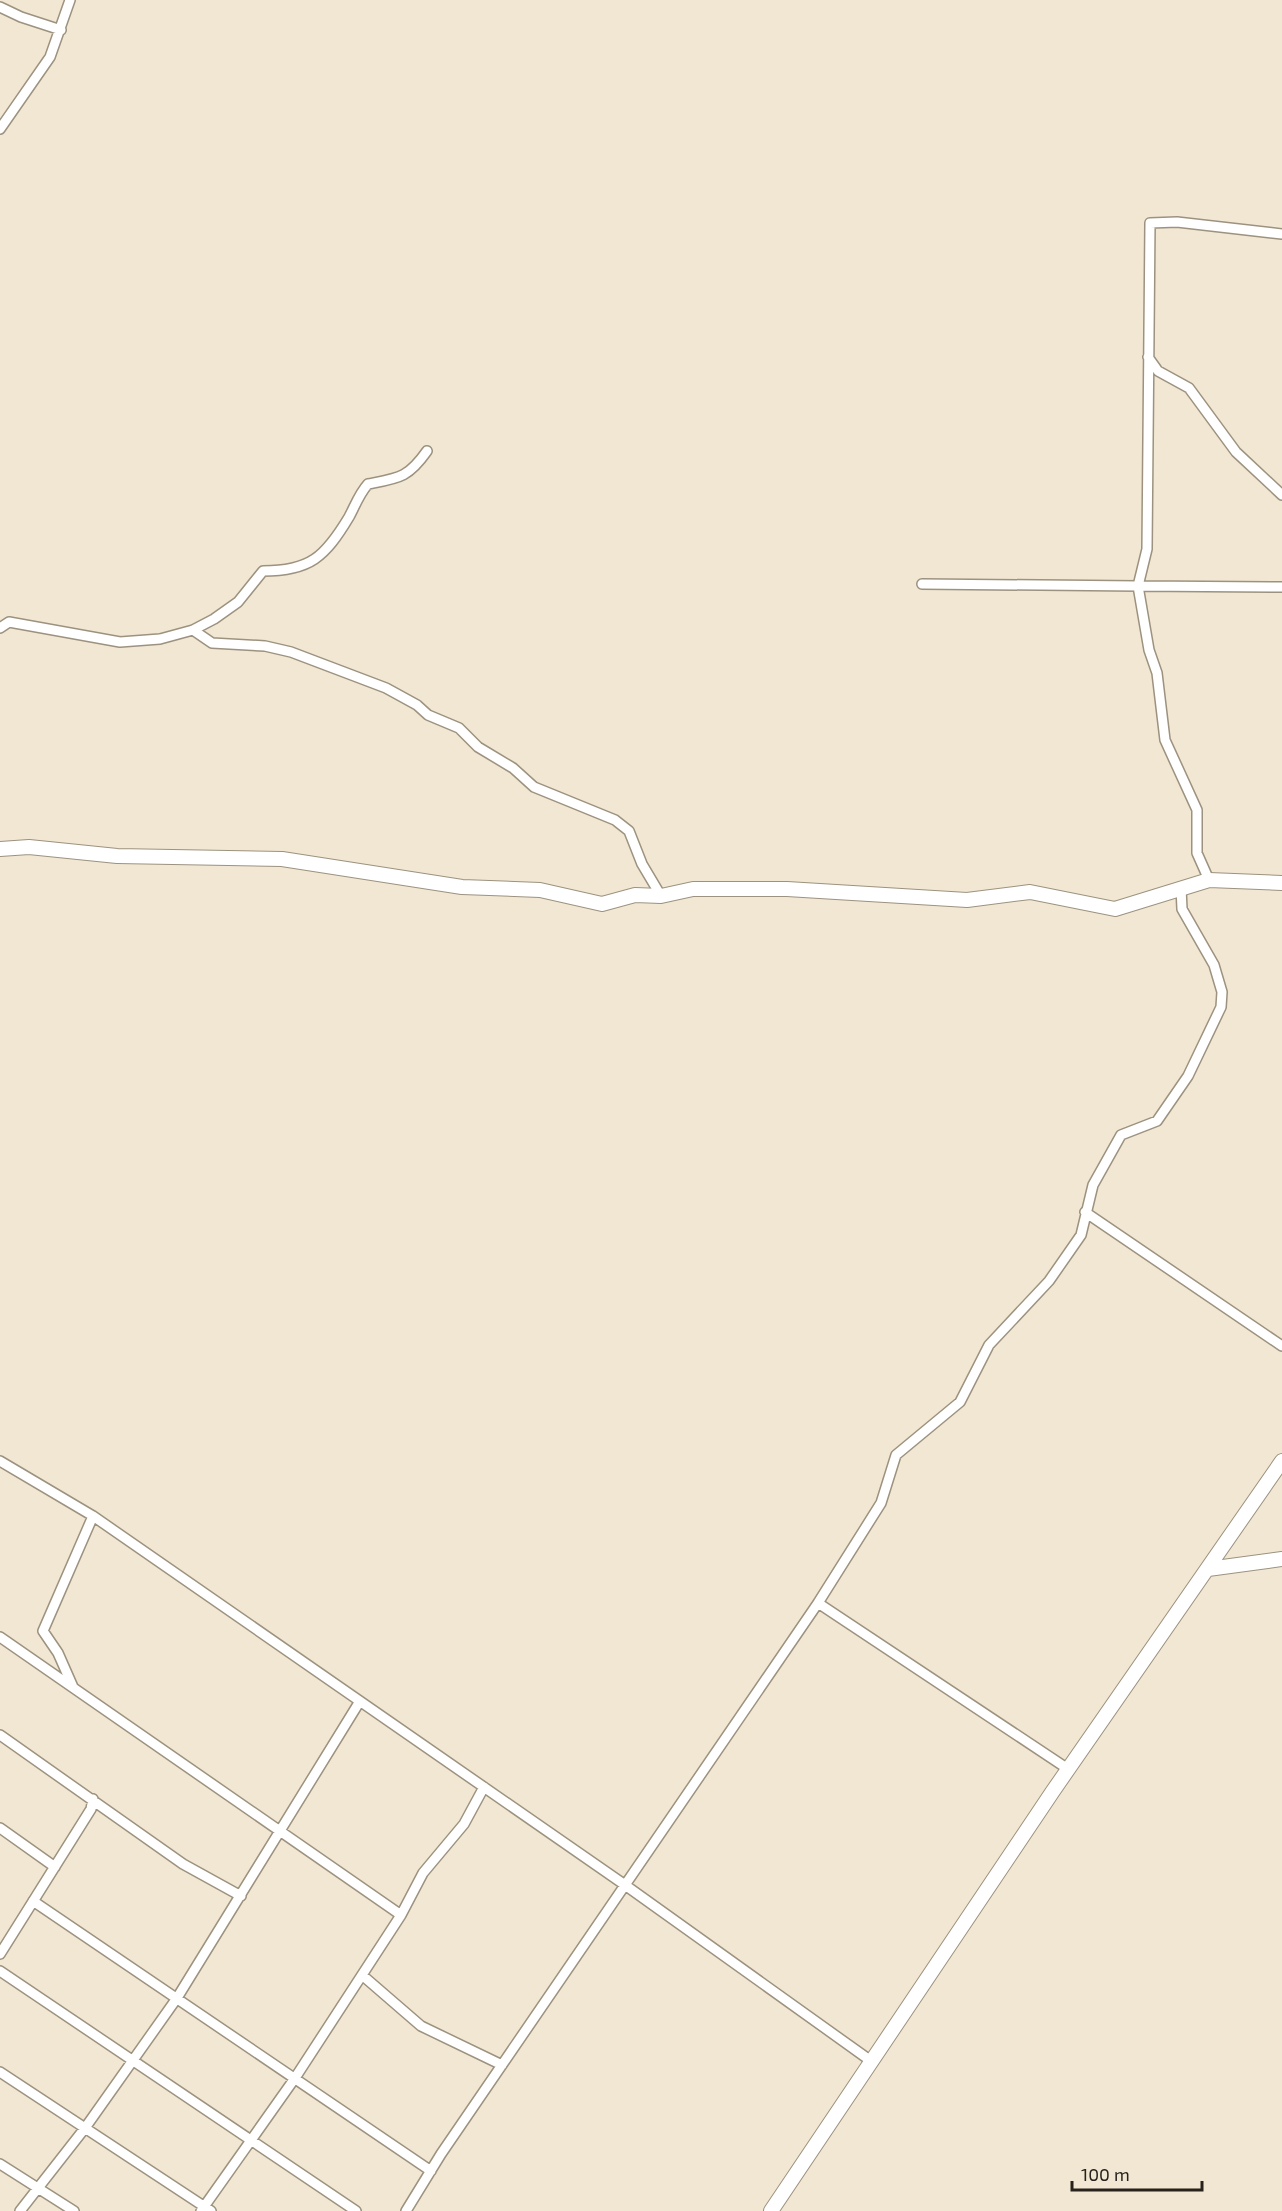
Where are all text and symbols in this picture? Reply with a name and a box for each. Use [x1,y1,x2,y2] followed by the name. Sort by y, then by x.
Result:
[1072,2154,1202,2192] scale bar
[1081,2163,1130,2185] text: 100 m

